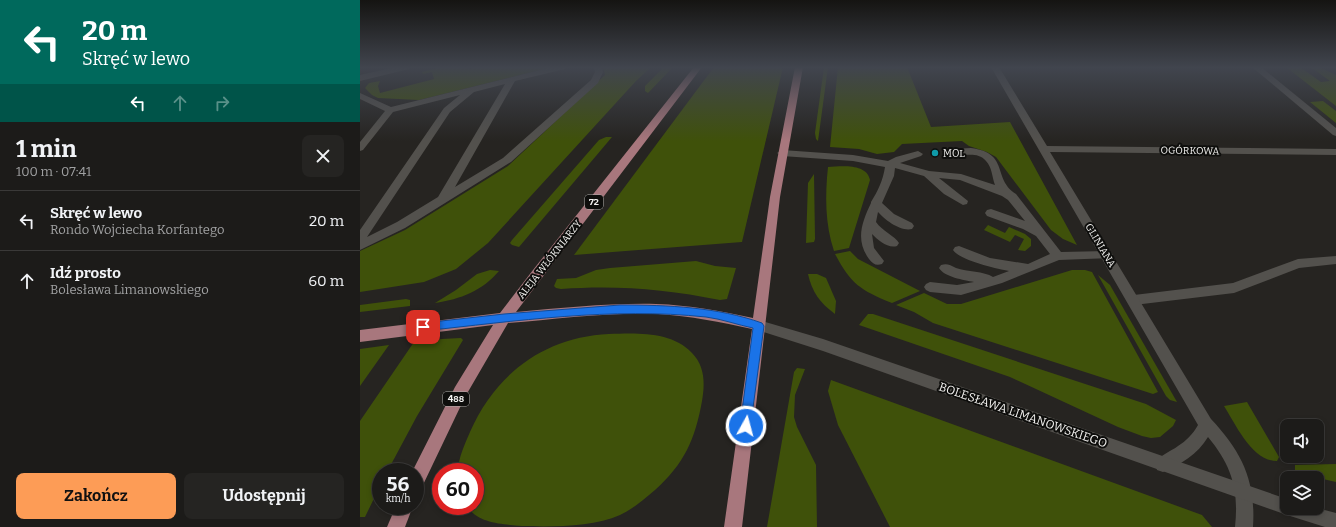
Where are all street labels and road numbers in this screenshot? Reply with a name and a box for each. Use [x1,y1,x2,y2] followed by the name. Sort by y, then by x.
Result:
[1160,142,1220,158] street label: OGÓRKOWA
[585,195,603,209] road number: 72
[514,216,585,301] street label: ALEJA WŁÓKNIARZY
[1082,221,1118,270] street label: GLINIANA
[937,380,1109,450] street label: BOLESŁAWA LIMANOWSKIEGO
[443,392,469,406] road number: 488

